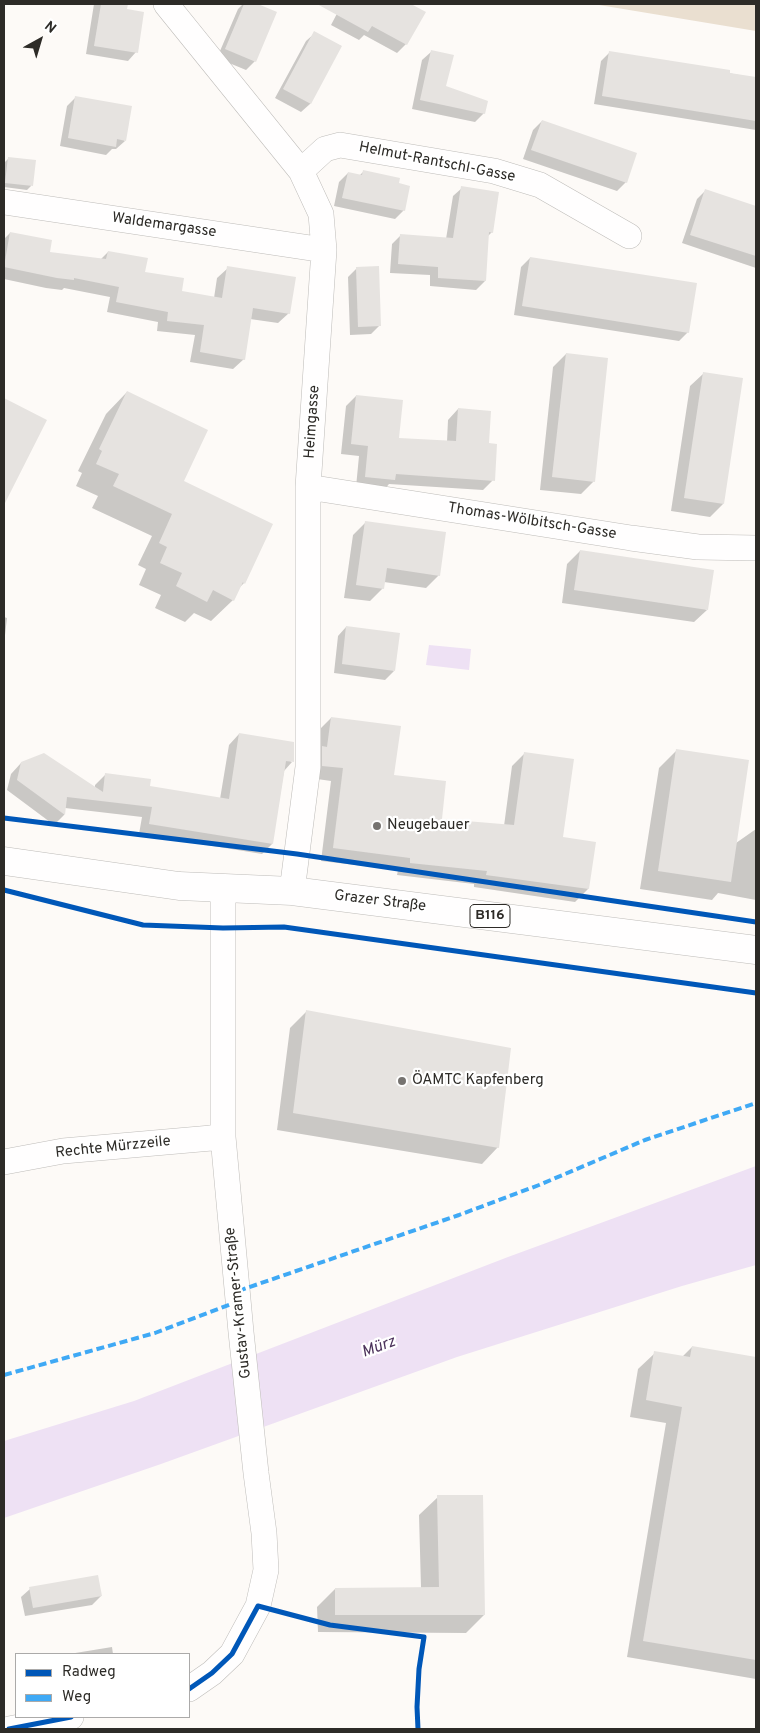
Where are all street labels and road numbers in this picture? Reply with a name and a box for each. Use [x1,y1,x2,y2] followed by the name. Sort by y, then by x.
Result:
[357,139,517,187] street label: Helmut-Rantschl-Gasse
[111,210,217,242] street label: Waldemargasse
[301,385,325,459] street label: Heimgasse
[446,500,618,544] street label: Thomas-Wölbitsch-Gasse
[333,887,427,917] street label: Grazer Straße
[470,904,510,928] road number: B116
[54,1133,172,1163] street label: Rechte Mürzzeile
[222,1226,256,1380] street label: Gustav-Kramer-Straße

